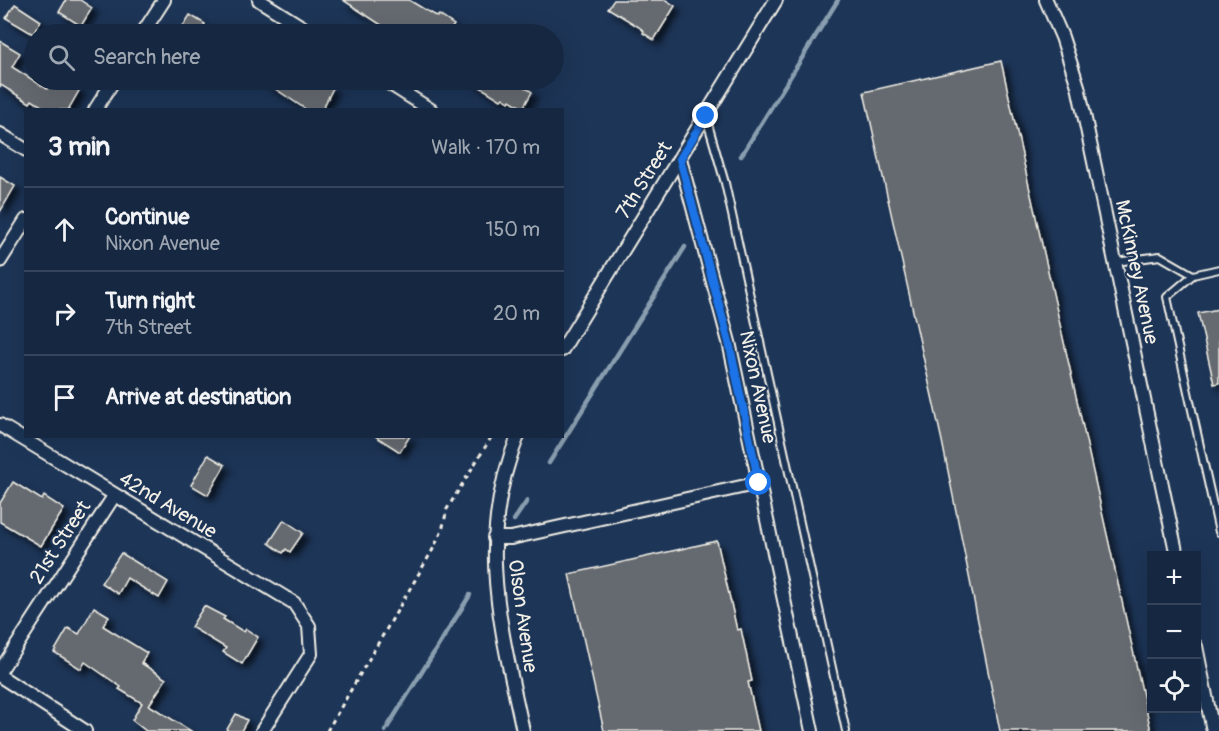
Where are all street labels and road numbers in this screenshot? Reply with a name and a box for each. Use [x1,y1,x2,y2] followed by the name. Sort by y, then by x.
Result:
[610,136,678,223] street label: 7th Street
[1110,198,1165,347] street label: McKinney Avenue
[734,328,782,446] street label: Nixon Avenue
[115,466,222,544] street label: 42nd Avenue
[24,495,97,588] street label: 21st Street
[503,558,543,674] street label: Olson Avenue

